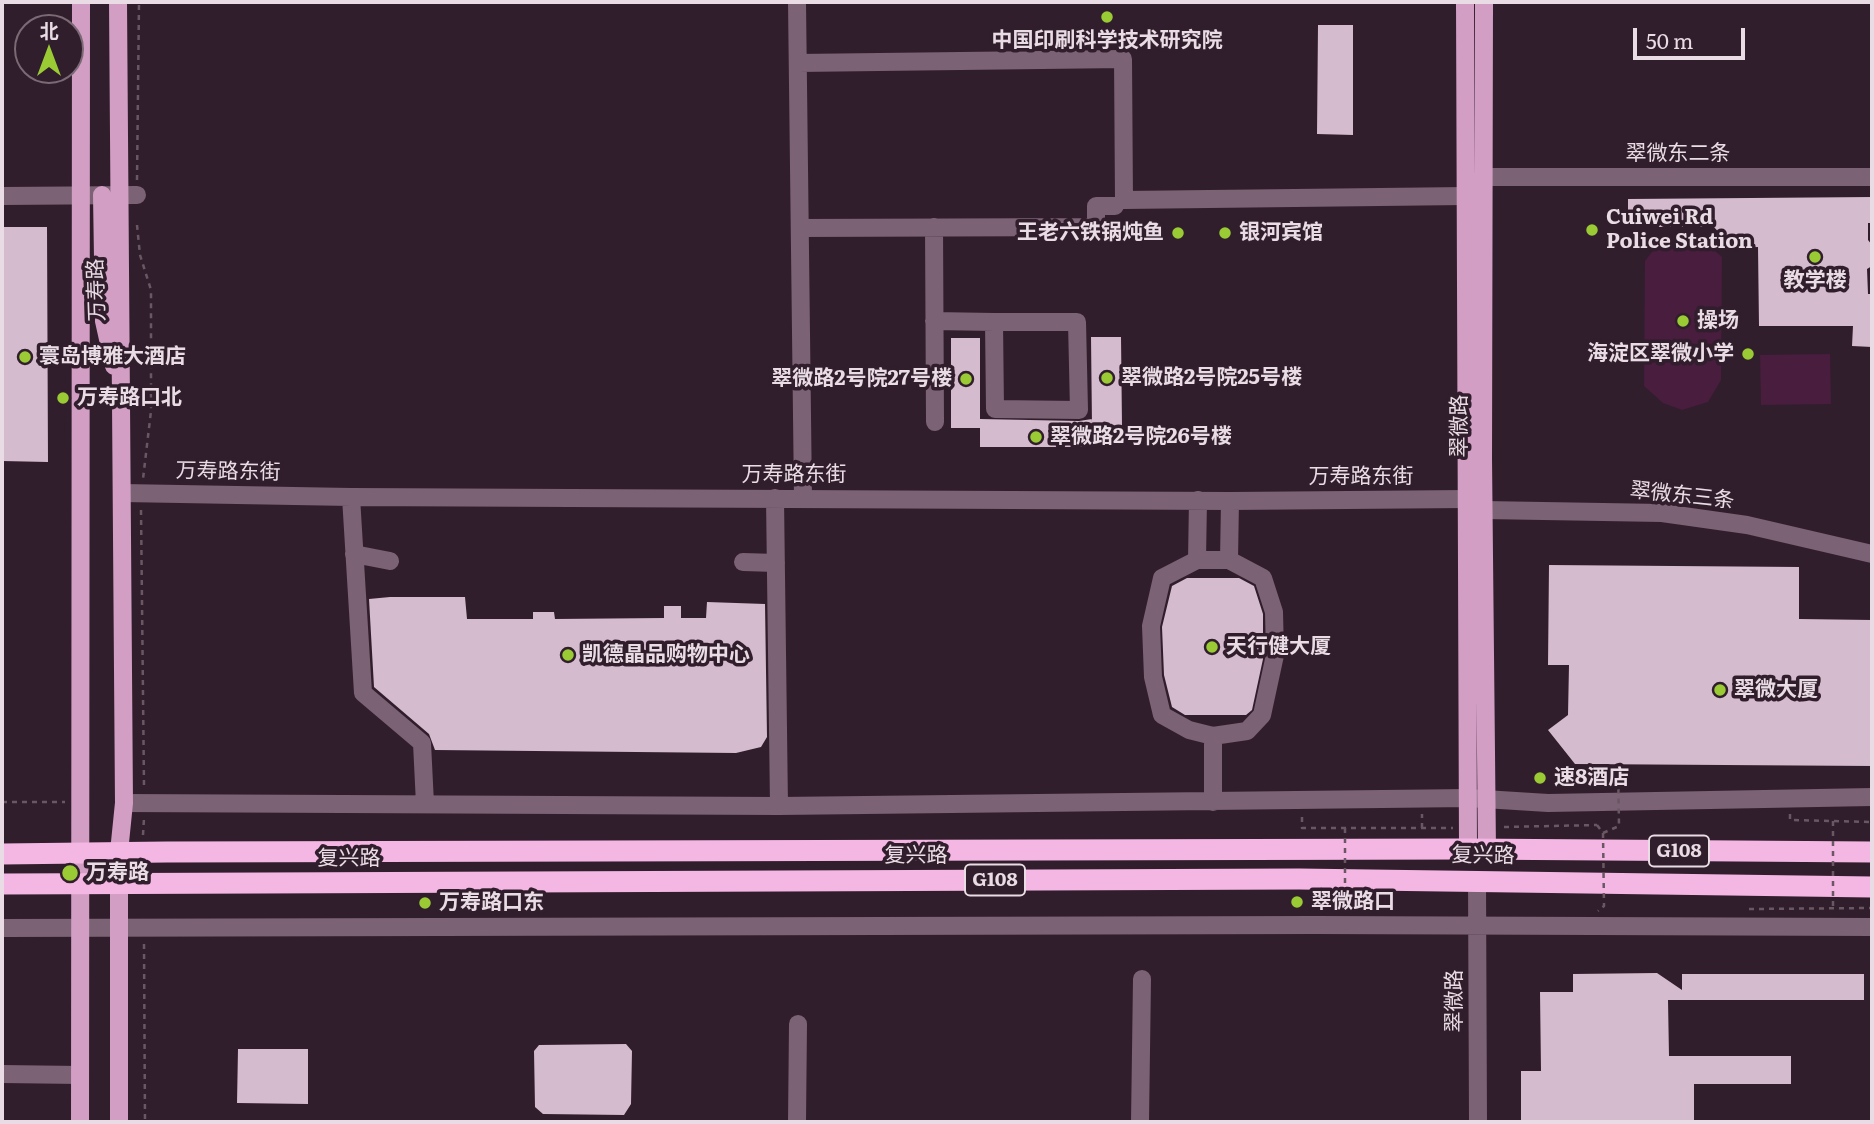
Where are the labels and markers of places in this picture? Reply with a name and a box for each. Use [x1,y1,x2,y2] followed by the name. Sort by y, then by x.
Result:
[1099,9,1115,25] marker: 中国印刷科学技术研究院
[992,28,1222,54] place label: 中国印刷科学技术研究院
[1606,205,1753,255] place label: Cuiwei Rd Police Station
[1017,220,1164,246] place label: 王老六铁锅炖鱼
[1239,220,1323,246] place label: 银河宾馆
[1584,222,1600,238] marker: Cuiwei Rd Police Station
[1170,225,1186,241] marker: 王老六铁锅炖鱼
[1217,225,1233,241] marker: 银河宾馆
[1807,249,1823,265] marker: 教学楼
[1784,268,1846,294] place label: 教学楼
[1697,308,1739,334] place label: 操场
[1675,313,1691,329] marker: 操场
[1587,341,1734,367] place label: 海淀区翠微小学
[39,344,186,370] place label: 寰岛博雅大酒店
[1740,346,1756,362] marker: 海淀区翠微小学
[17,349,33,365] marker: 寰岛博雅大酒店
[1121,365,1302,391] place label: 翠微路2号院25号楼
[771,366,952,392] place label: 翠微路2号院27号楼
[1099,370,1115,386] marker: 翠微路2号院25号楼
[958,371,974,387] marker: 翠微路2号院27号楼
[77,385,182,411] place label: 万寿路口北
[55,390,71,406] marker: 万寿路口北
[1050,424,1232,450] place label: 翠微路2号院26号楼
[1028,429,1044,445] marker: 翠微路2号院26号楼
[1226,634,1331,660] place label: 天行健大厦
[1204,639,1220,655] marker: 天行健大厦
[582,642,750,668] place label: 凯德晶品购物中心
[560,647,576,663] marker: 凯德晶品购物中心
[1734,677,1818,703] place label: 翠微大厦
[1712,682,1728,698] marker: 翠微大厦
[1554,765,1629,791] place label: 速8酒店
[1532,770,1548,786] marker: 速8酒店
[86,860,149,886] place label: 万寿路
[60,863,80,883] marker: 万寿路
[1311,889,1395,915] place label: 翠微路口
[439,890,544,916] place label: 万寿路口东
[1289,894,1305,910] marker: 翠微路口
[417,895,433,911] marker: 万寿路口东

